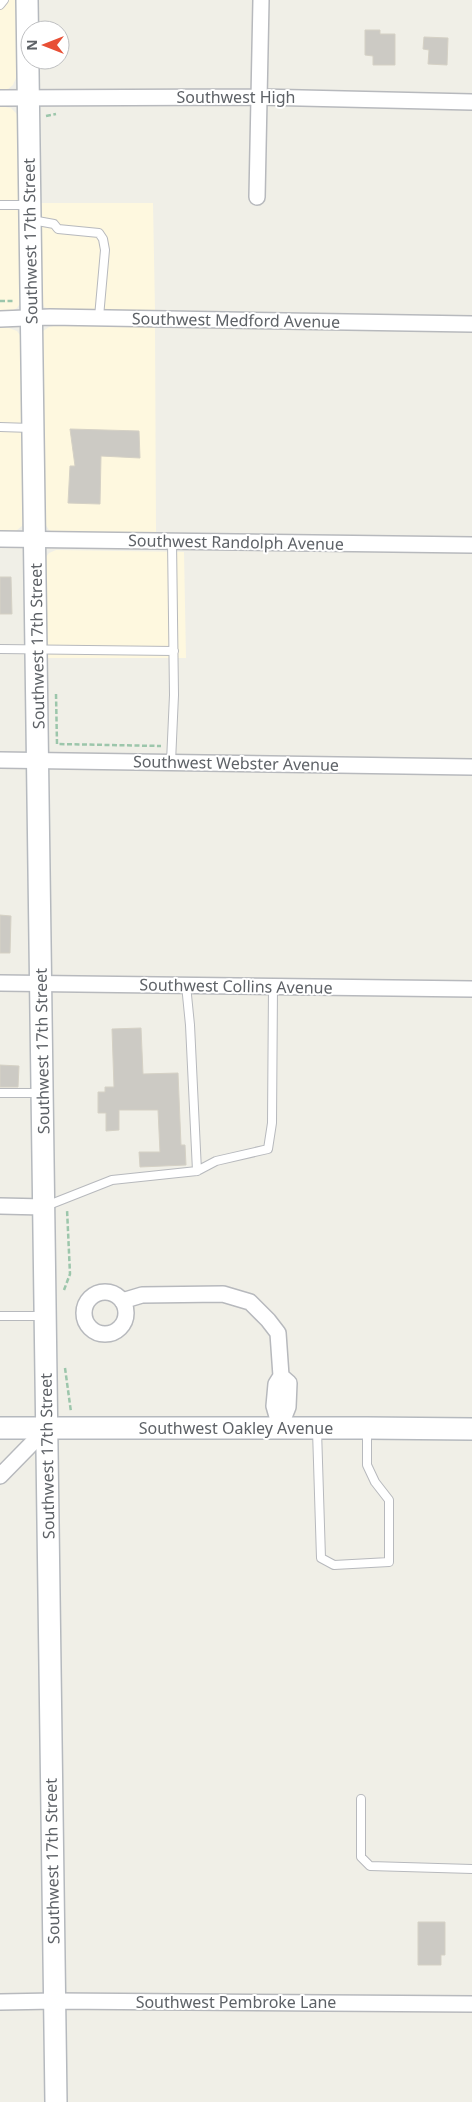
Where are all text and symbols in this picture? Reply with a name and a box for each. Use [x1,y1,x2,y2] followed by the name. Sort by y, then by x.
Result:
[20,20,70,70] north arrow
[22,39,41,51] text: N
[177,86,295,108] street label: Southwest High
[18,158,42,324] street label: Southwest 17th Street
[132,307,340,333] street label: Southwest Medford Avenue
[128,529,344,555] street label: Southwest Randolph Avenue
[25,563,49,729] street label: Southwest 17th Street
[133,750,339,776] street label: Southwest Webster Avenue
[30,968,54,1134] street label: Southwest 17th Street
[139,973,333,999] street label: Southwest Collins Avenue
[35,1373,59,1539] street label: Southwest 17th Street
[139,1417,333,1439] street label: Southwest Oakley Avenue
[40,1778,64,1944] street label: Southwest 17th Street
[136,1991,336,2013] street label: Southwest Pembroke Lane

